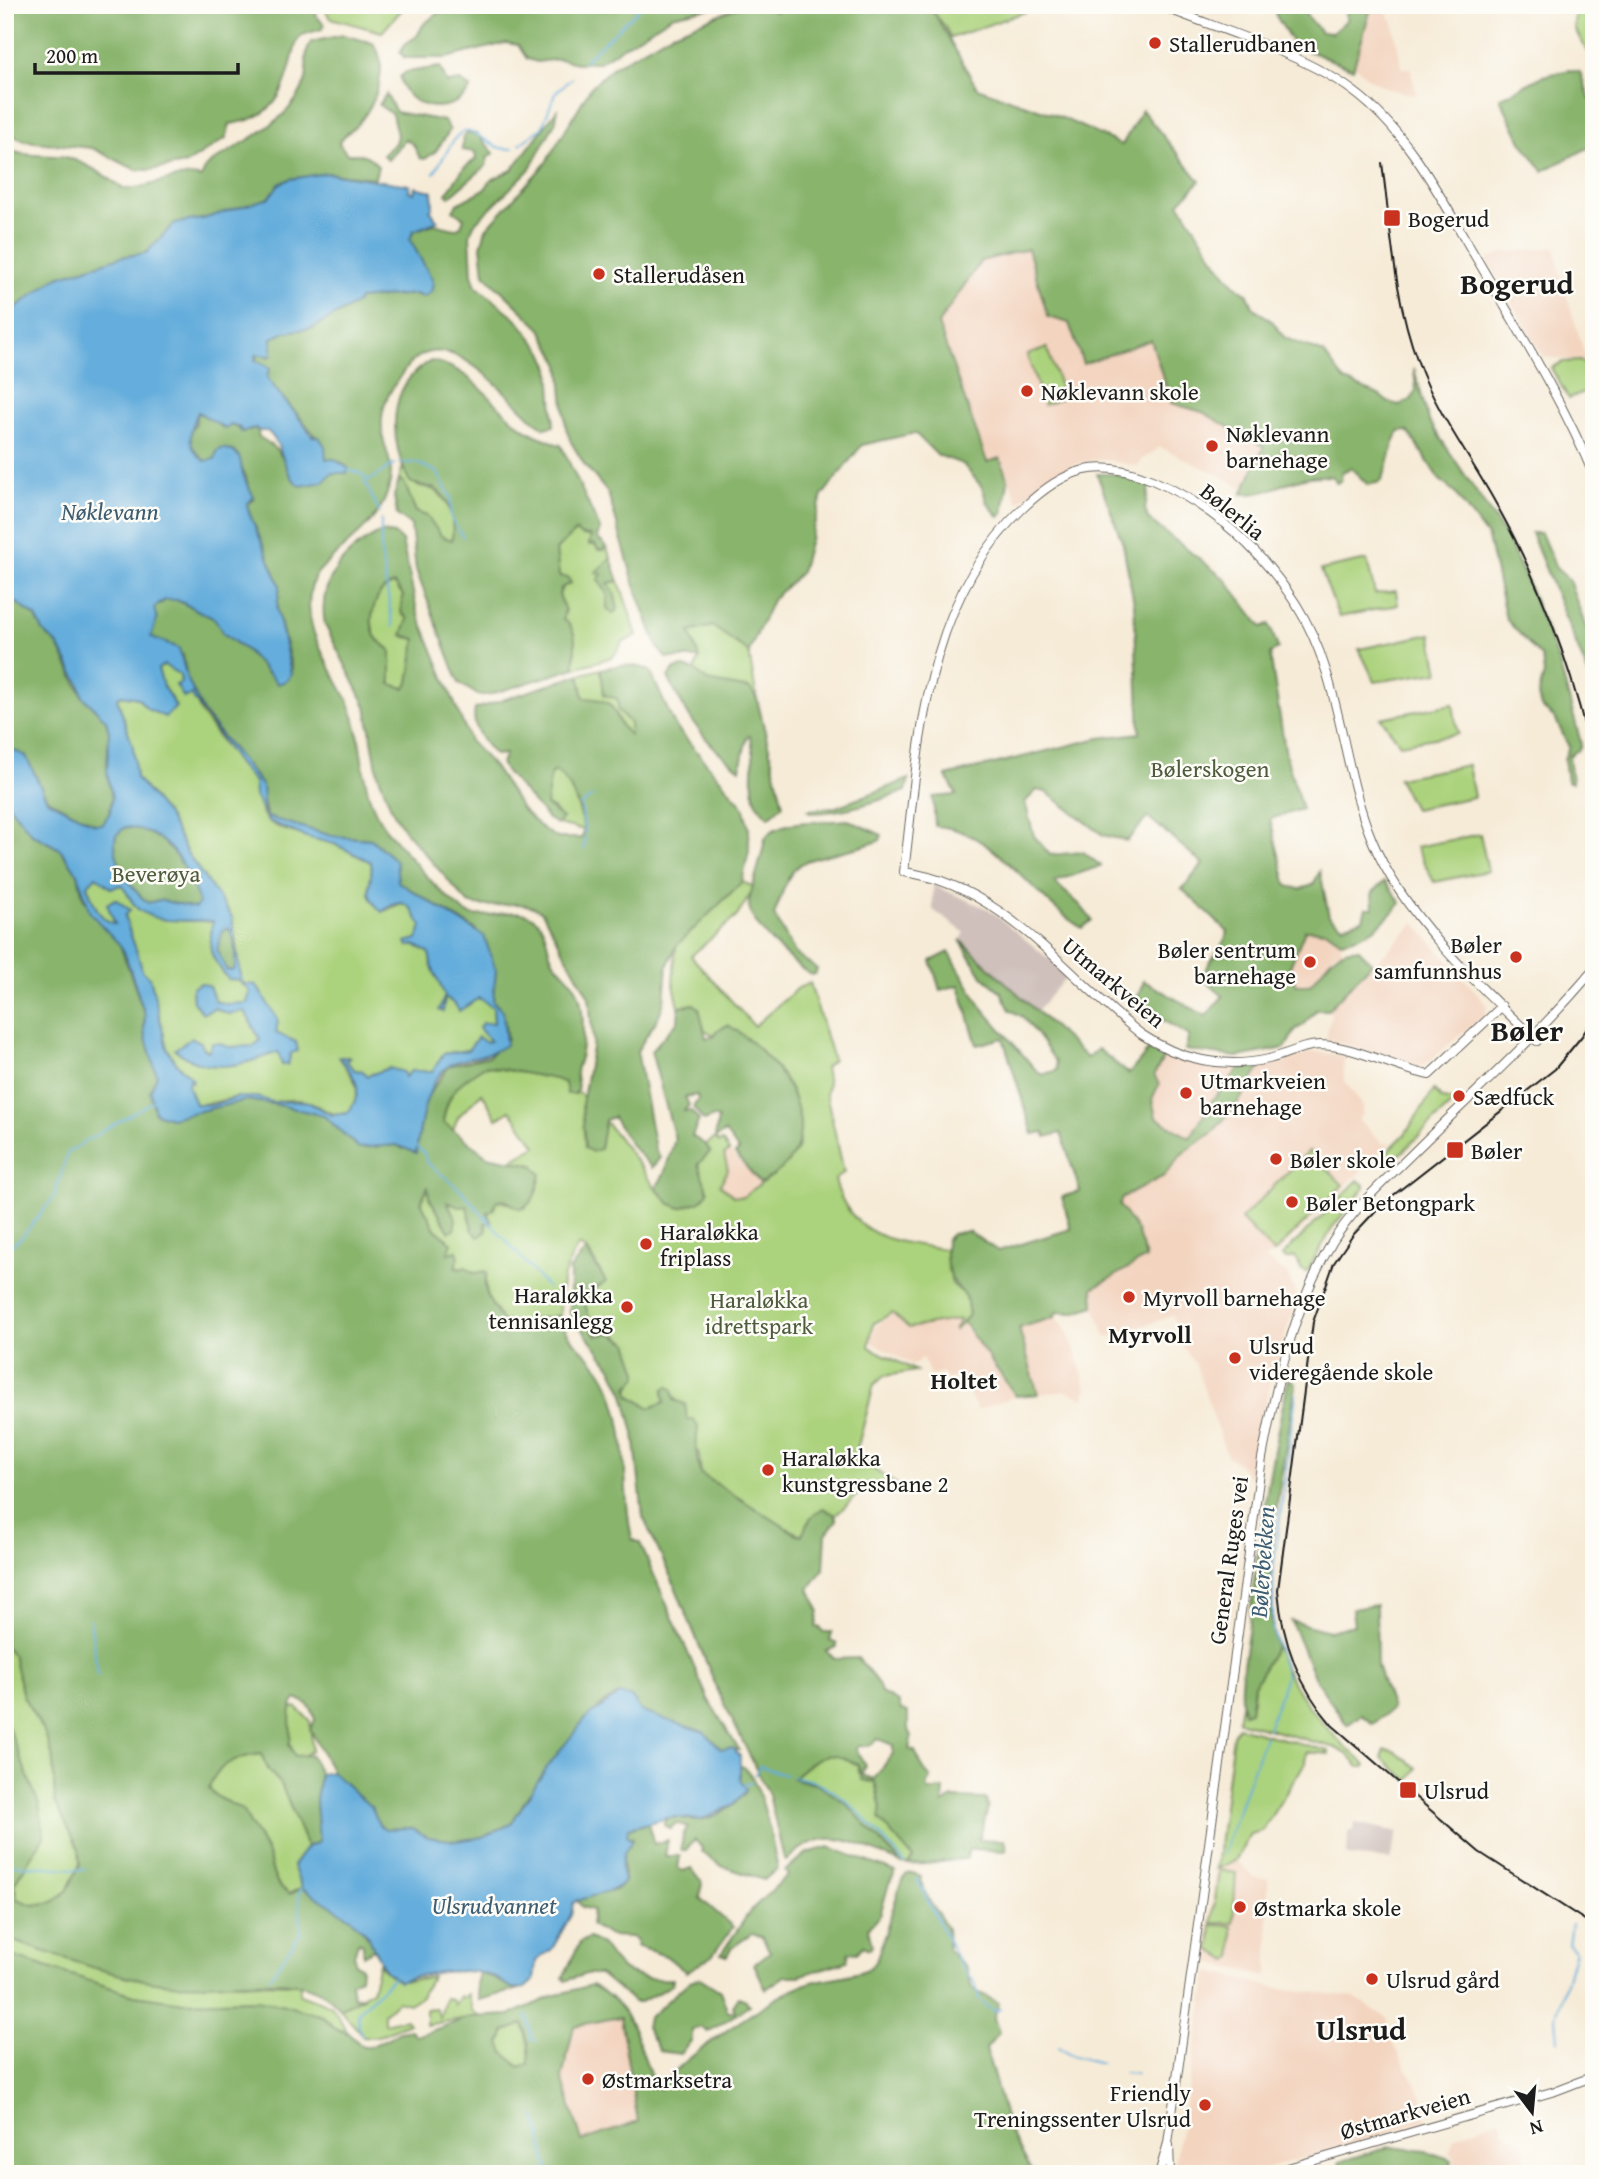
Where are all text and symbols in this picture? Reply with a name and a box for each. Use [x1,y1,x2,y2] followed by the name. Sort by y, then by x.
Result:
[1169,27,1317,60] place label: Stallerudbanen
[35,32,238,76] scale bar
[1147,35,1163,51] marker: Stallerudbanen
[46,40,98,71] text: 200 m
[1408,202,1490,235] place label: Bogerud
[1382,208,1402,228] marker: Bogerud
[613,258,745,291] place label: Stallerudåsen
[1460,261,1574,305] district label: Bogerud
[591,266,607,282] marker: Stallerudåsen
[1041,375,1199,408] place label: Nøklevann skole
[1019,383,1035,399] marker: Nøklevann skole
[1226,417,1329,476] place label: Nøklevann barnehage
[1204,438,1220,454] marker: Nøklevann barnehage
[1193,474,1273,548] street label: Bølerlia
[60,494,159,529] water label: Nøklevann
[1151,752,1269,785] park label: Bølerskogen
[112,857,200,890] park label: Beverøya
[1374,928,1503,987] place label: Bøler samfunnshus
[1055,929,1173,1035] street label: Utmarkveien
[1158,933,1296,992] place label: Bøler sentrum barnehage
[1508,949,1524,965] marker: Bøler samfunnshus
[1302,954,1318,970] marker: Bøler sentrum barnehage
[1491,1008,1563,1052] district label: Bøler
[1200,1064,1326,1123] place label: Utmarkveien barnehage
[1473,1080,1554,1113] place label: Sædfuck
[1178,1085,1194,1101] marker: Utmarkveien barnehage
[1451,1088,1467,1104] marker: Sædfuck
[1471,1134,1523,1167] place label: Bøler
[1445,1140,1465,1160] marker: Bøler
[1290,1143,1396,1176] place label: Bøler skole
[1268,1151,1284,1167] marker: Bøler skole
[1306,1186,1475,1219] place label: Bøler Betongpark
[1284,1194,1300,1210] marker: Bøler Betongpark
[660,1215,759,1274] place label: Haraløkka friplass
[638,1236,654,1252] marker: Haraløkka friplass
[489,1278,614,1337] place label: Haraløkka tennisanlegg
[1143,1281,1325,1314] place label: Myrvoll barnehage
[705,1283,814,1342] park label: Haraløkka idrettspark
[1121,1289,1137,1305] marker: Myrvoll barnehage
[619,1299,635,1315] marker: Haraløkka tennisanlegg
[1108,1317,1192,1352] district label: Myrvoll
[1249,1329,1433,1388] place label: Ulsrud videregående skole
[1227,1350,1243,1366] marker: Ulsrud videregående skole
[931,1363,997,1398] district label: Holtet
[782,1441,949,1500] place label: Haraløkka kunstgressbane 2
[760,1462,776,1478] marker: Haraløkka kunstgressbane 2
[1200,1474,1256,1646] street label: General Ruges vei
[1241,1505,1283,1620] water label: Bølerbekken
[1424,1774,1490,1807] place label: Ulsrud
[1398,1780,1418,1800] marker: Ulsrud
[431,1888,557,1923] water label: Ulsrudvannet
[1254,1891,1401,1924] place label: Østmarka skole
[1232,1899,1248,1915] marker: Østmarka skole
[1386,1963,1501,1996] place label: Ulsrud gård
[1364,1971,1380,1987] marker: Ulsrud gård
[1316,2007,1407,2051] district label: Ulsrud
[602,2063,732,2096] place label: Østmarksetra
[580,2071,596,2087] marker: Østmarksetra
[974,2076,1192,2135] place label: Friendly Treningssenter Ulsrud
[1498,2078,1568,2148] north arrow
[1336,2079,1474,2147] street label: Østmarkveien
[1197,2097,1213,2113] marker: Friendly Treningssenter Ulsrud
[1526,2113,1547,2144] text: N

